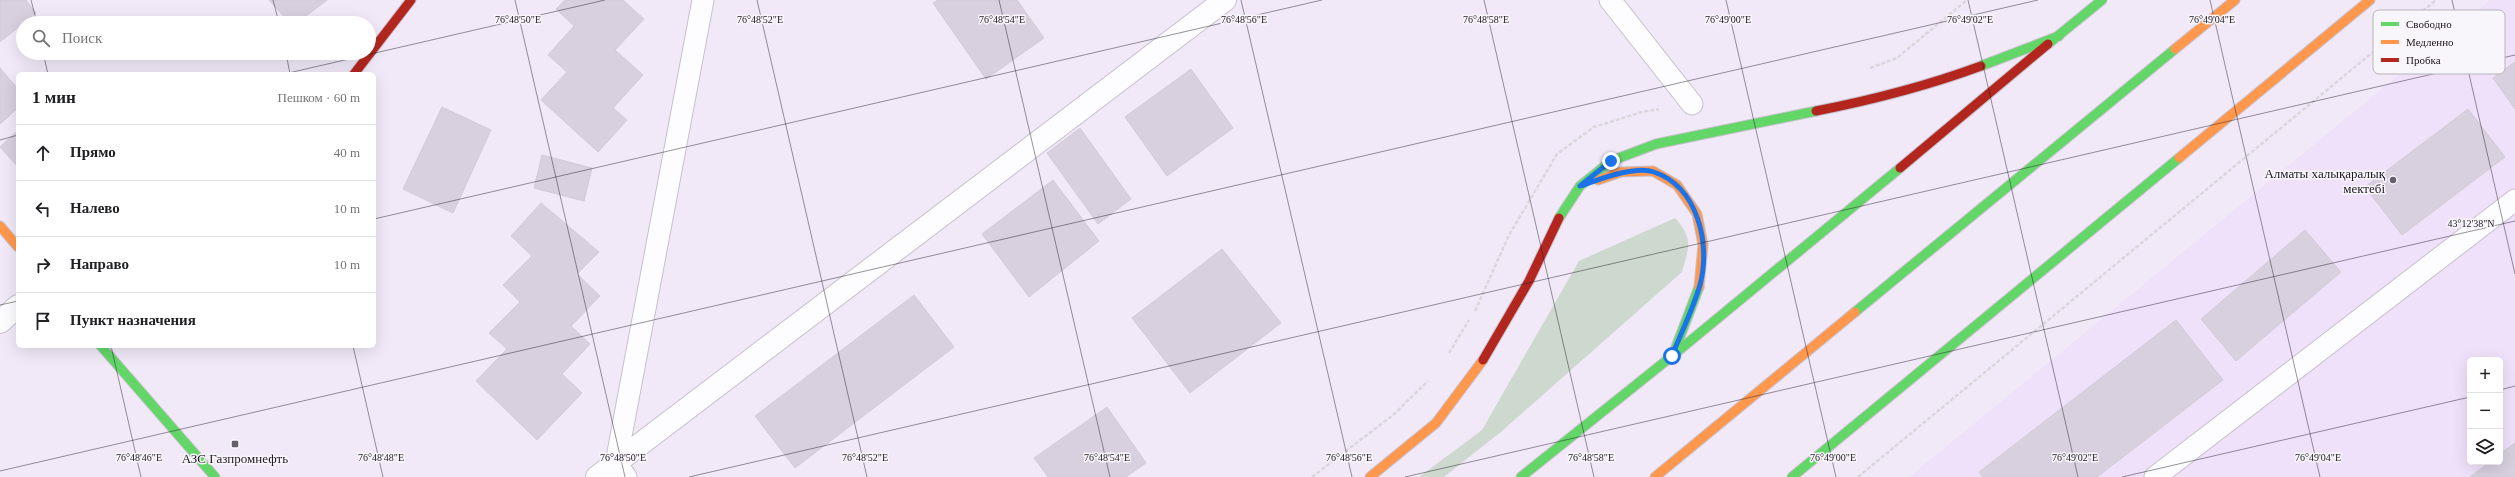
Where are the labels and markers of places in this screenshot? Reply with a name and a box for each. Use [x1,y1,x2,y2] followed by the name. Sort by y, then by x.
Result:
[2264,166,2386,196] place label: Алматы халықаралық мектебі
[2388,175,2398,185] marker: Алматы халықаралық мектебі
[230,439,240,449] marker: АЗС Газпромнефть
[182,451,288,466] place label: АЗС Газпромнефть

